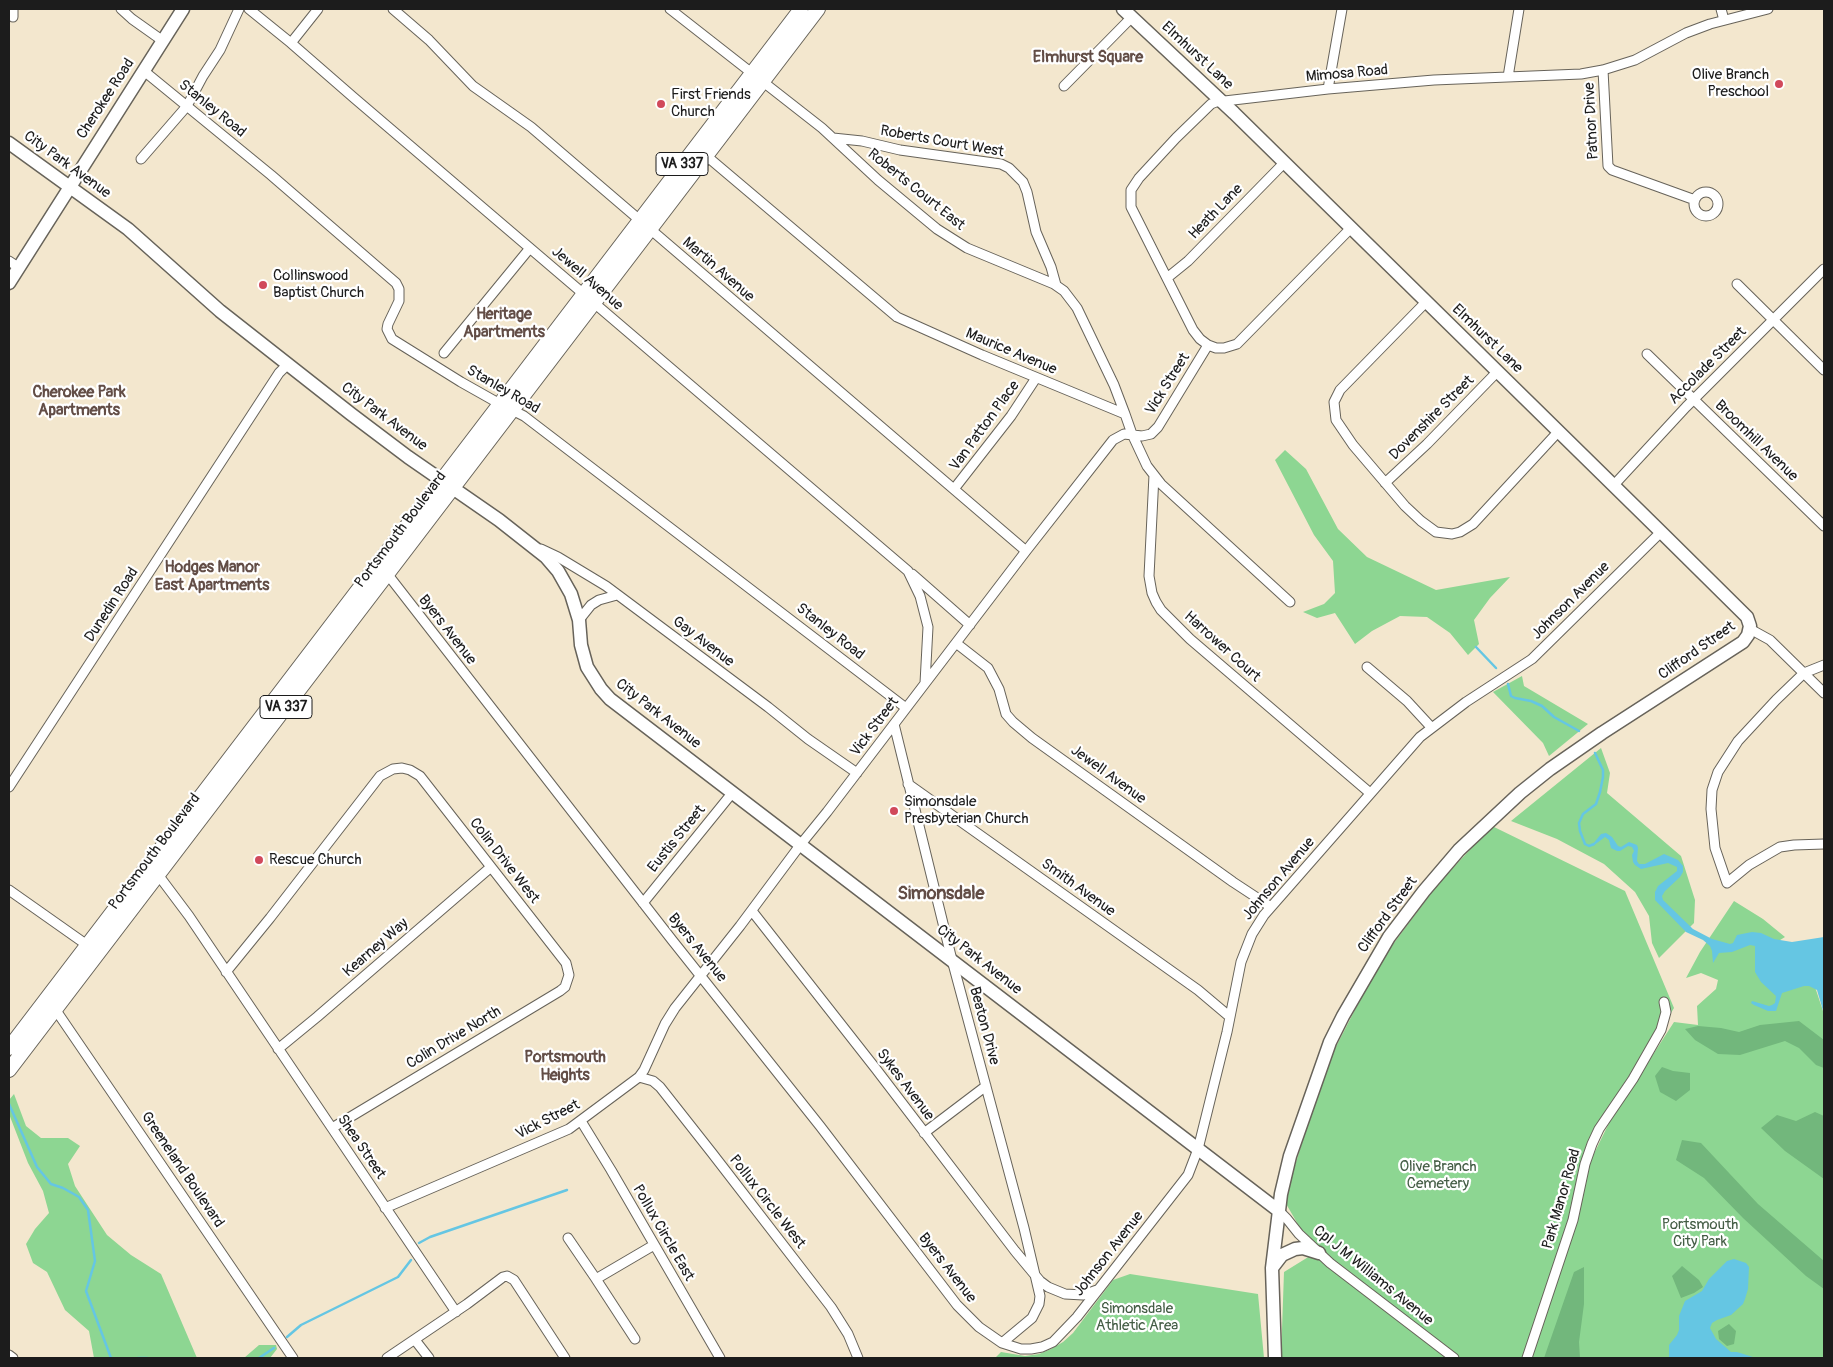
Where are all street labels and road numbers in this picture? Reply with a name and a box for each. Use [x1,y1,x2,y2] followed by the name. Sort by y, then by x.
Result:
[1157,18,1237,94] street label: Elmhurst Lane
[73,55,139,143] street label: Cherokee Road
[1305,61,1389,87] street label: Mimosa Road
[175,76,249,142] street label: Stanley Road
[1581,82,1603,160] street label: Patnor Drive
[879,122,1005,162] street label: Roberts Court West
[20,127,114,203] street label: City Park Avenue
[864,145,968,235] street label: Roberts Court East
[656,152,708,175] road number: VA 337
[1185,181,1247,243] street label: Heath Lane
[678,234,758,306] street label: Martin Avenue
[548,243,626,315] street label: Jewell Avenue
[1448,301,1526,377] street label: Elmhurst Lane
[1665,323,1751,409] street label: Accolade Street
[963,325,1059,379] street label: Maurice Avenue
[1142,350,1194,418] street label: Vick Street
[463,362,543,418] street label: Stanley Road
[1386,372,1478,464] street label: Dovenshire Street
[946,377,1024,475] street label: Van Patton Place
[337,379,431,455] street label: City Park Avenue
[1711,397,1801,485] street label: Broomhill Avenue
[351,468,451,592] street label: Portsmouth Boulevard
[1528,558,1614,644] street label: Johnson Avenue
[81,564,143,646] street label: Dunedin Road
[414,592,480,668] street label: Byers Avenue
[792,600,868,664] street label: Stanley Road
[1180,608,1264,686] street label: Harrower Court
[669,613,737,671] street label: Gay Avenue
[1655,618,1739,684] street label: Clifford Street
[612,675,704,753] street label: City Park Avenue
[847,694,903,760] street label: Vick Street
[260,696,312,719] road number: VA 337
[1067,742,1149,808] street label: Jewell Avenue
[105,790,205,914] street label: Portsmouth Boulevard
[644,802,710,876] street label: Eustis Street
[465,815,543,907] street label: Colin Drive West
[1239,834,1319,924] street label: Johnson Avenue
[1037,855,1119,921] street label: Smith Avenue
[1354,873,1422,957] street label: Clifford Street
[664,910,730,986] street label: Byers Avenue
[340,915,412,981] street label: Kearney Way
[933,921,1025,999] street label: City Park Avenue
[965,985,1003,1067] street label: Beaton Drive
[403,1003,505,1073] street label: Colin Drive North
[872,1046,938,1124] street label: Sykes Avenue
[513,1096,583,1144] street label: Vick Street
[137,1109,227,1231] street label: Greeneland Boulevard
[333,1111,389,1183] street label: Shea Street
[1539,1147,1585,1251] street label: Park Manor Road
[725,1152,809,1252] street label: Pollux Circle West
[628,1182,698,1284] street label: Pollux Circle East
[1070,1208,1148,1300] street label: Johnson Avenue
[1309,1222,1437,1330] street label: Cpl J M Williams Avenue
[914,1230,980,1306] street label: Byers Avenue

